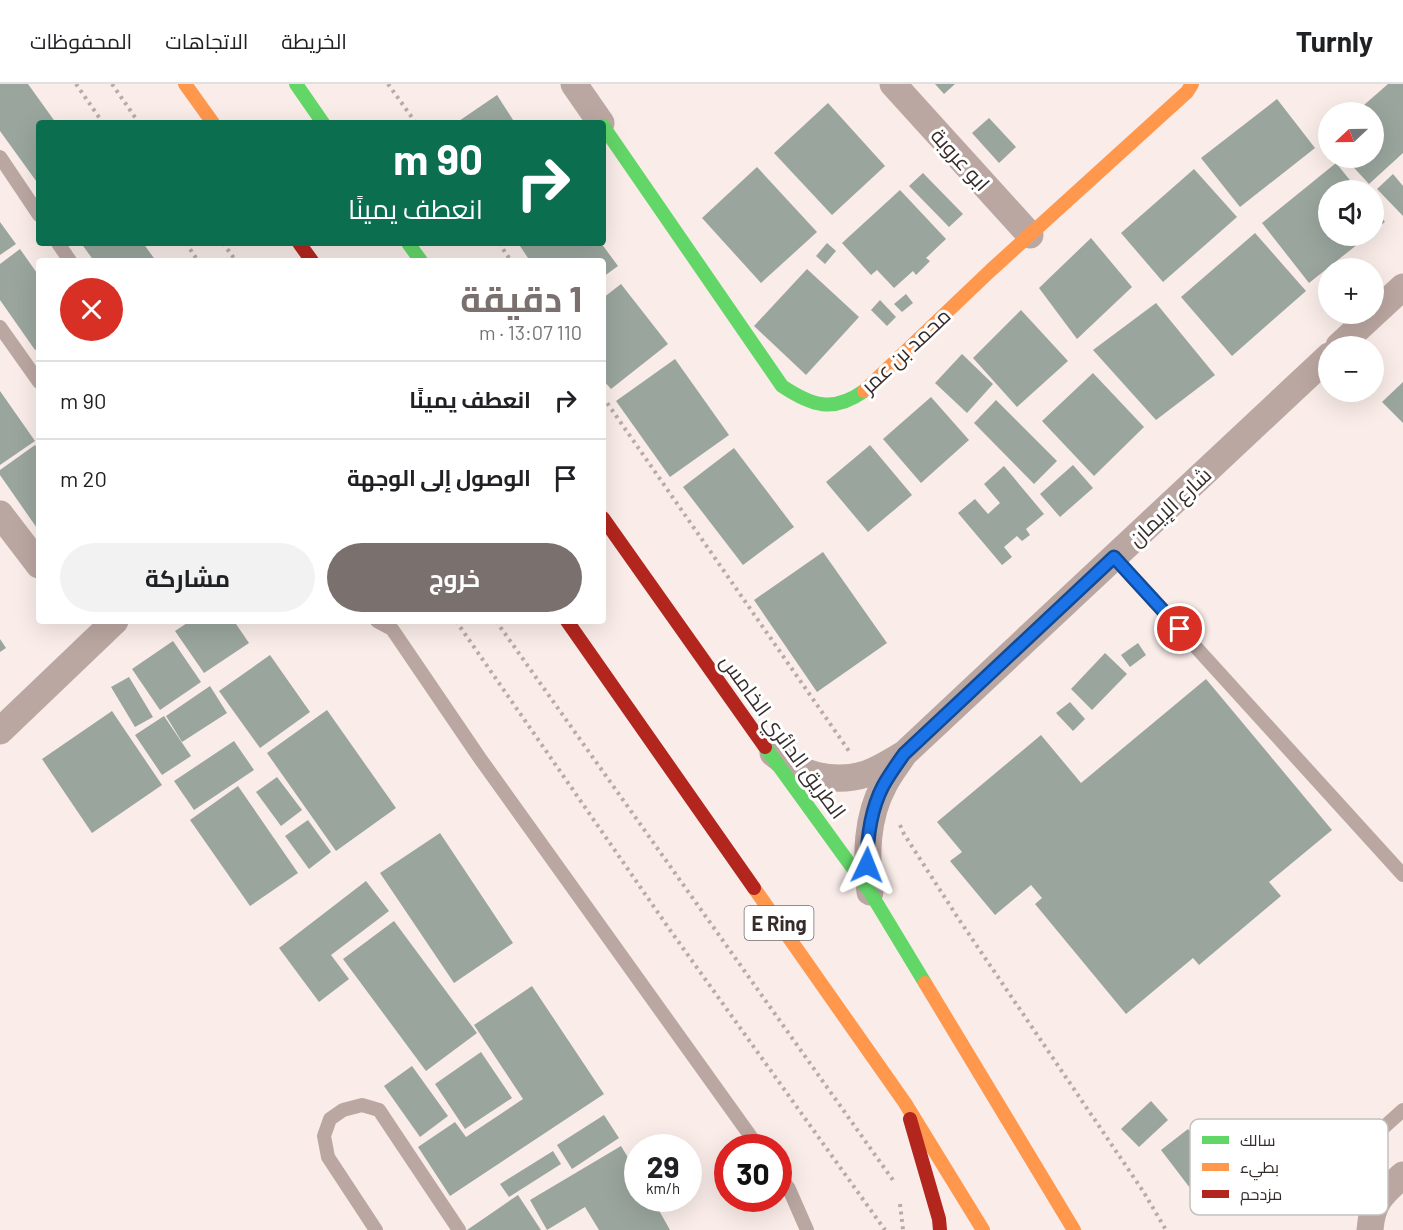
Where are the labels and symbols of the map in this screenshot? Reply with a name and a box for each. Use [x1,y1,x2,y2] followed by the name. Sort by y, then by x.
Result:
[1318,102,1384,168] north arrow
[926,123,996,196] street label: ابو عروبة
[854,302,956,400] street label: محمد بن عمر
[1122,461,1218,553] street label: شارع الإيمان
[1154,603,1205,654] pin
[712,649,852,826] street label: الطريق الدائري الخامس
[835,833,899,897] position arrow
[744,906,814,940] road number: E Ring
[1190,1119,1388,1215] legend
[1240,1130,1275,1149] text: سالك
[714,1134,792,1212] speed limit sign: 30
[1240,1157,1279,1181] text: بطيء
[1240,1184,1282,1206] text: مزدحم

